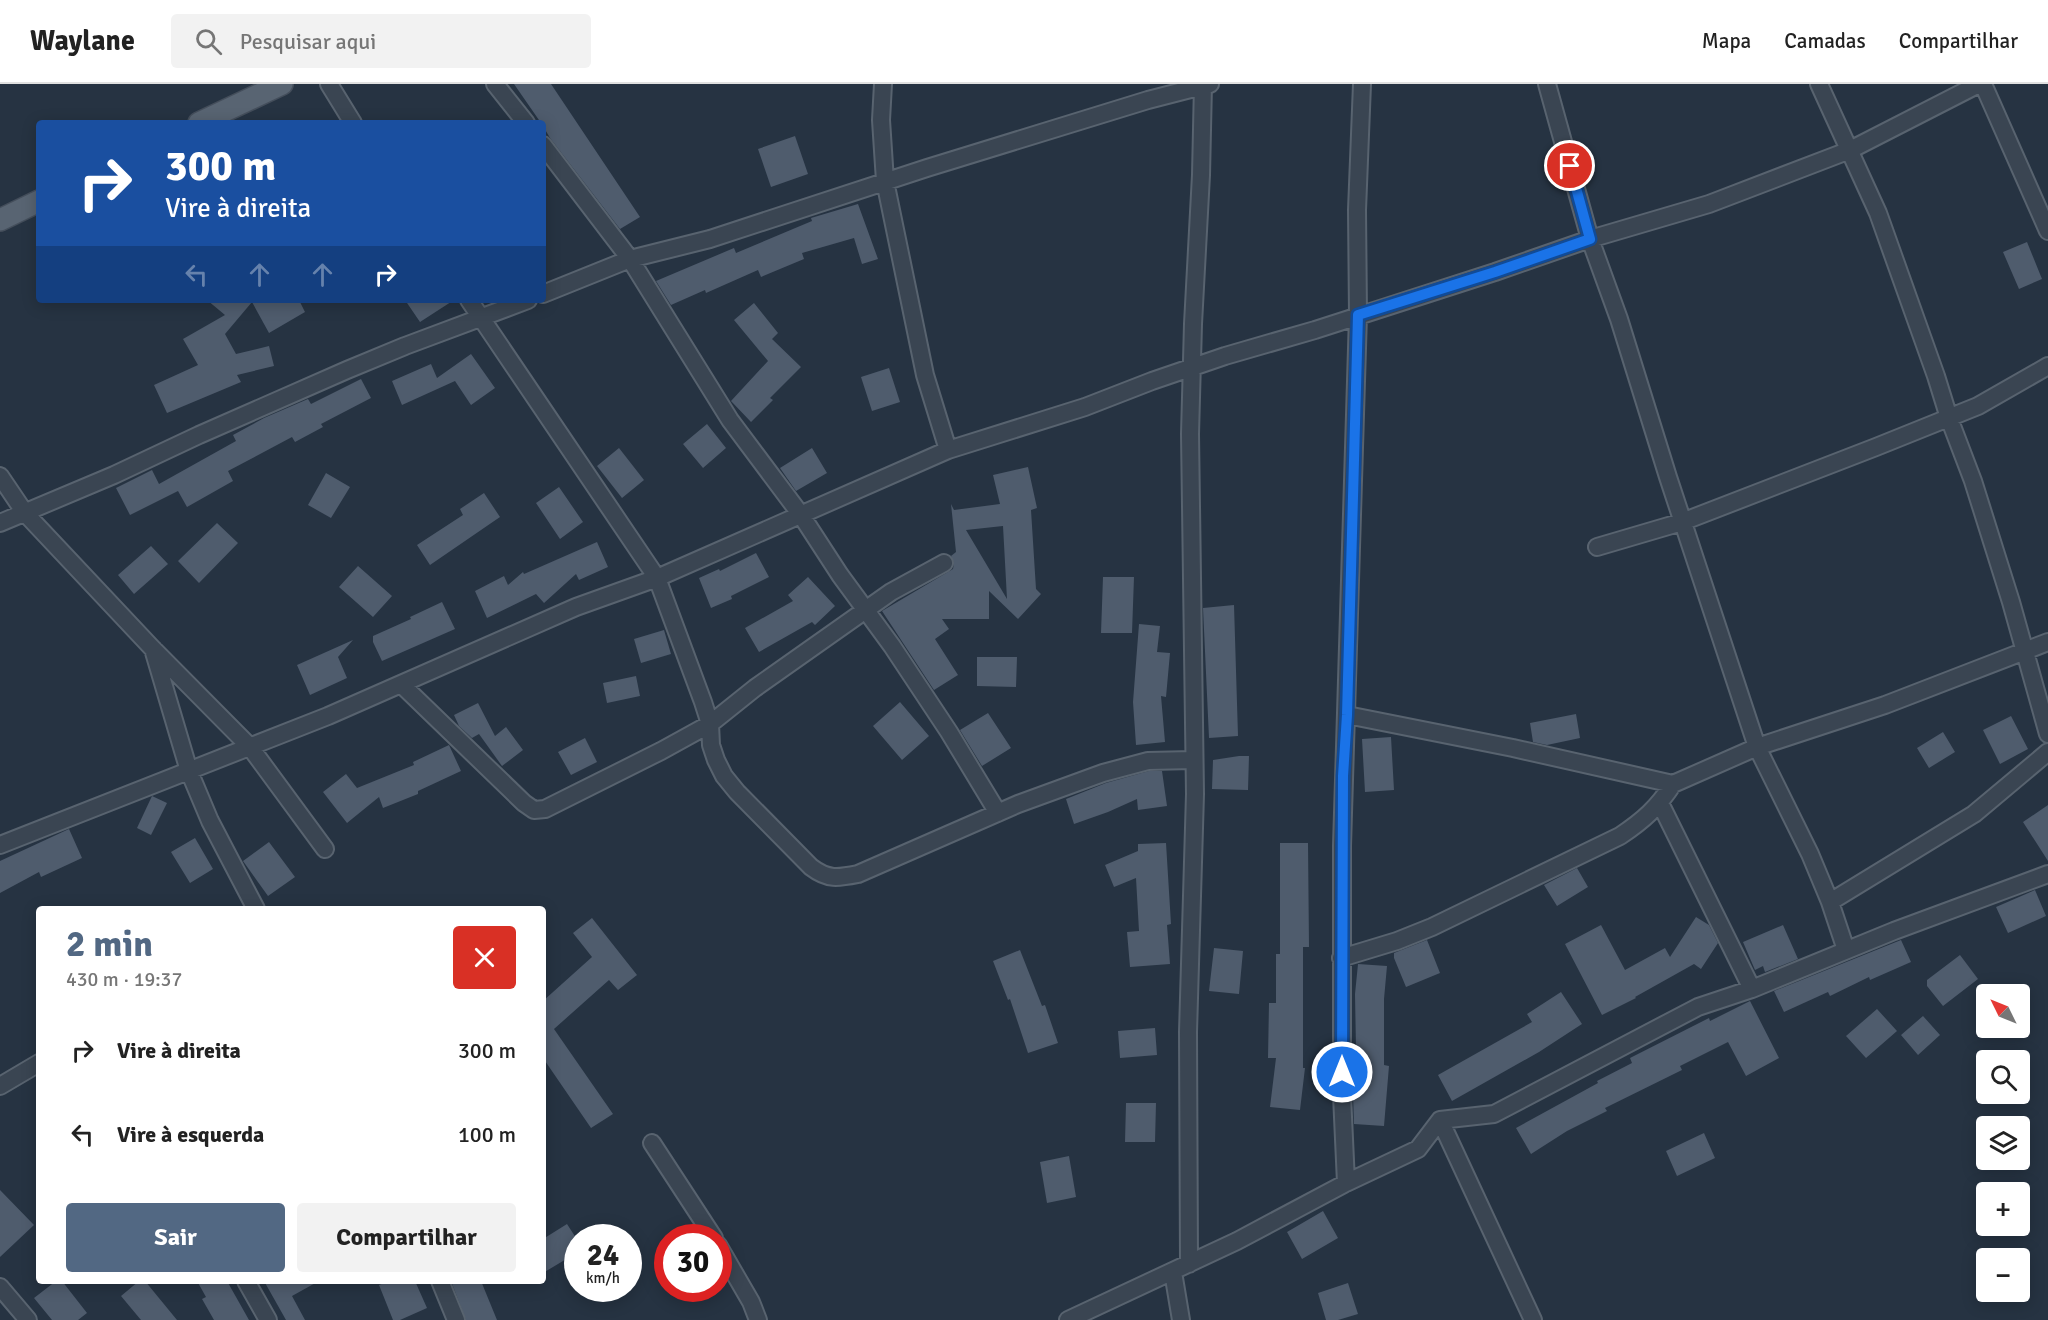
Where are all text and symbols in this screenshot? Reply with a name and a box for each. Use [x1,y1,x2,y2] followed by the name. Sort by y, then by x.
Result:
[171,14,591,68] search box
[30,24,135,58] text: Waylane
[192,25,225,58] icon: search
[240,28,376,55] text: Pesquisar aqui
[1702,28,1751,54] text: Mapa
[1784,28,1866,54] text: Camadas
[1899,28,2018,54] text: Compartilhar
[1544,140,1595,191] pin
[165,141,276,192] text: 300 m
[66,144,144,222] icon: right
[1553,149,1586,182] icon: arrive
[165,192,311,225] text: Vire à direita
[180,258,213,291] icon: left
[243,258,276,291] icon: ahead
[306,258,339,291] icon: ahead
[369,258,402,291] icon: right
[66,922,153,967] text: 2 min
[453,926,516,989] button: close
[66,967,182,992] text: 430 m · 19:37
[1976,984,2030,1038] north arrow
[1976,984,2030,1302] map controls
[66,1034,99,1067] icon: right
[117,1037,241,1064] text: Vire à direita
[458,1037,516,1064] text: 300 m
[1310,1040,1374,1104] position arrow
[1976,1050,2030,1104] button: search
[1976,1116,2030,1170] button: layers
[66,1118,99,1151] icon: left
[117,1121,264,1148] text: Vire à esquerda
[458,1121,516,1148] text: 100 m
[1976,1182,2030,1236] button: +
[66,1203,285,1272] button: Sair
[297,1203,516,1272] button: Compartilhar
[654,1224,732,1302] speed limit sign: 30
[587,1237,619,1274] text: 24
[1976,1248,2030,1302] button: −
[586,1269,620,1287] text: km/h

